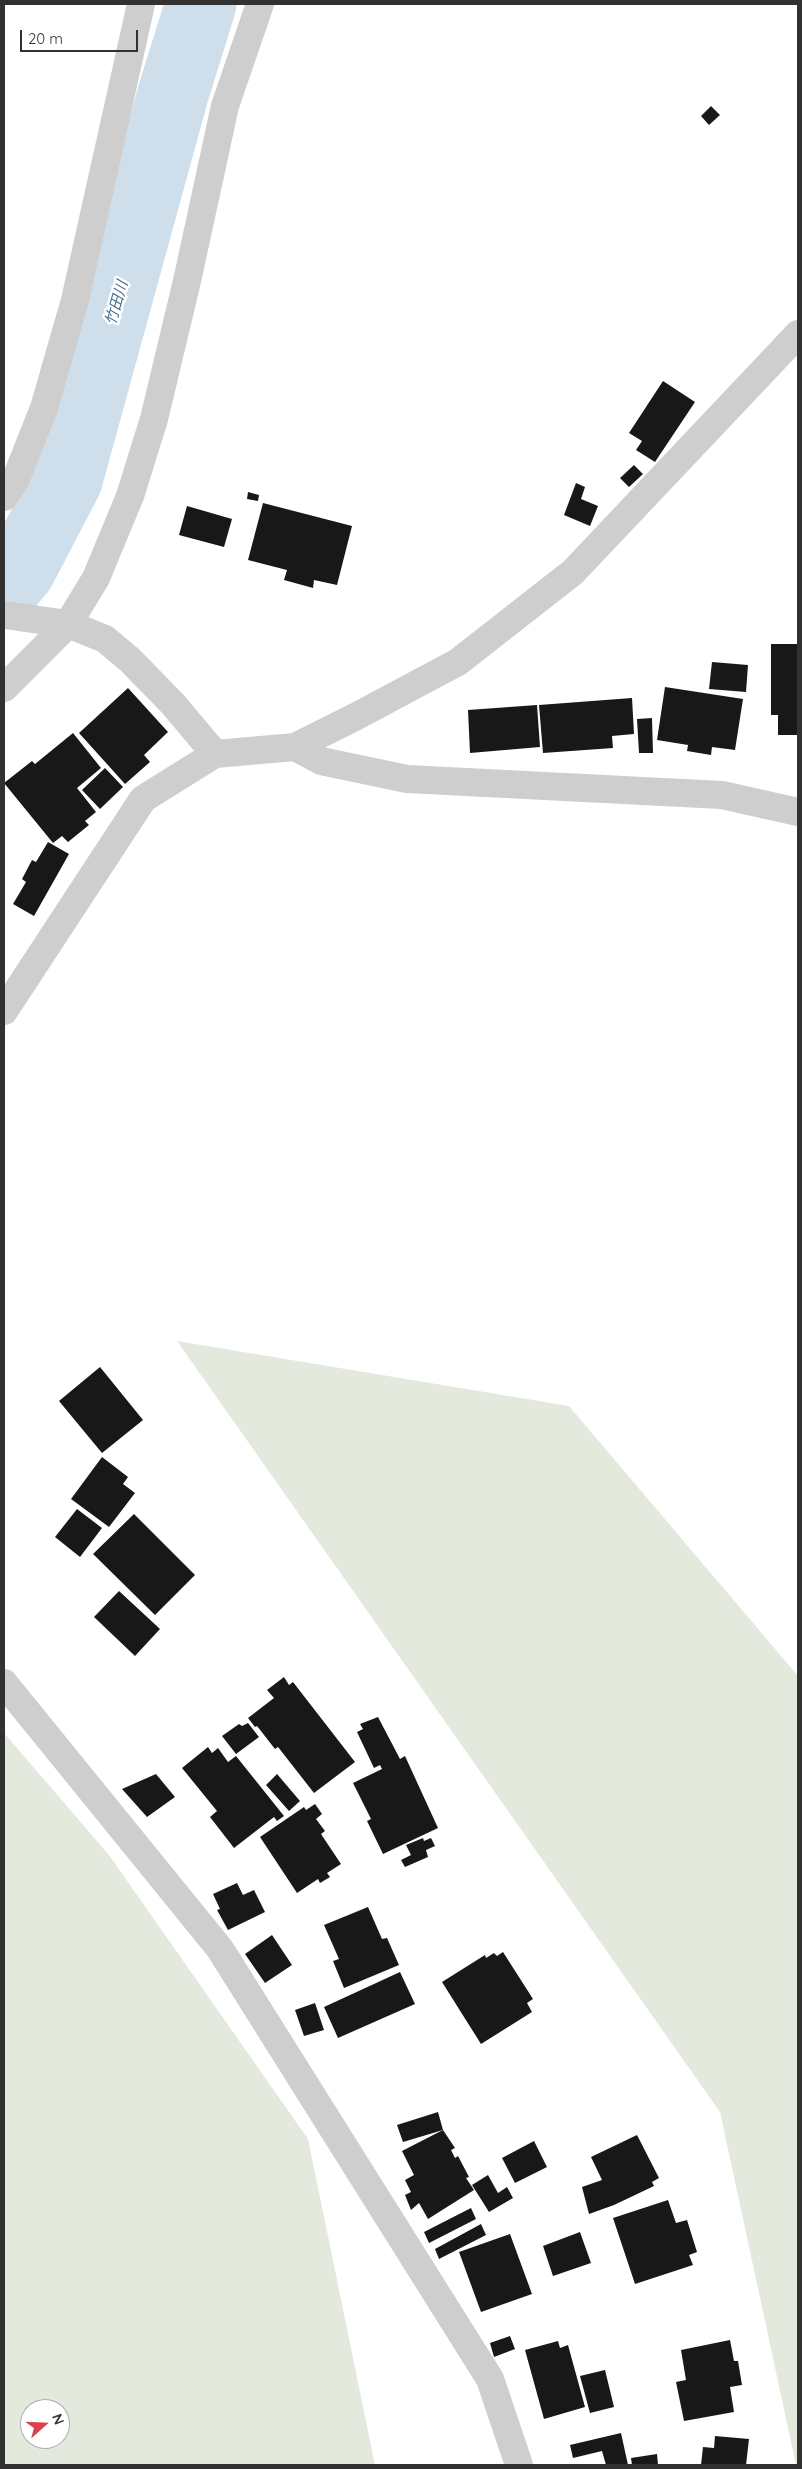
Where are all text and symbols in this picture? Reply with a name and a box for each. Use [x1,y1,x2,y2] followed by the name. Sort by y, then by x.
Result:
[22,20,140,52] scale bar
[28,29,63,48] text: 20 m
[102,279,132,327] water label: 竹田川
[20,2399,70,2449] north arrow
[48,2411,68,2427] text: N

